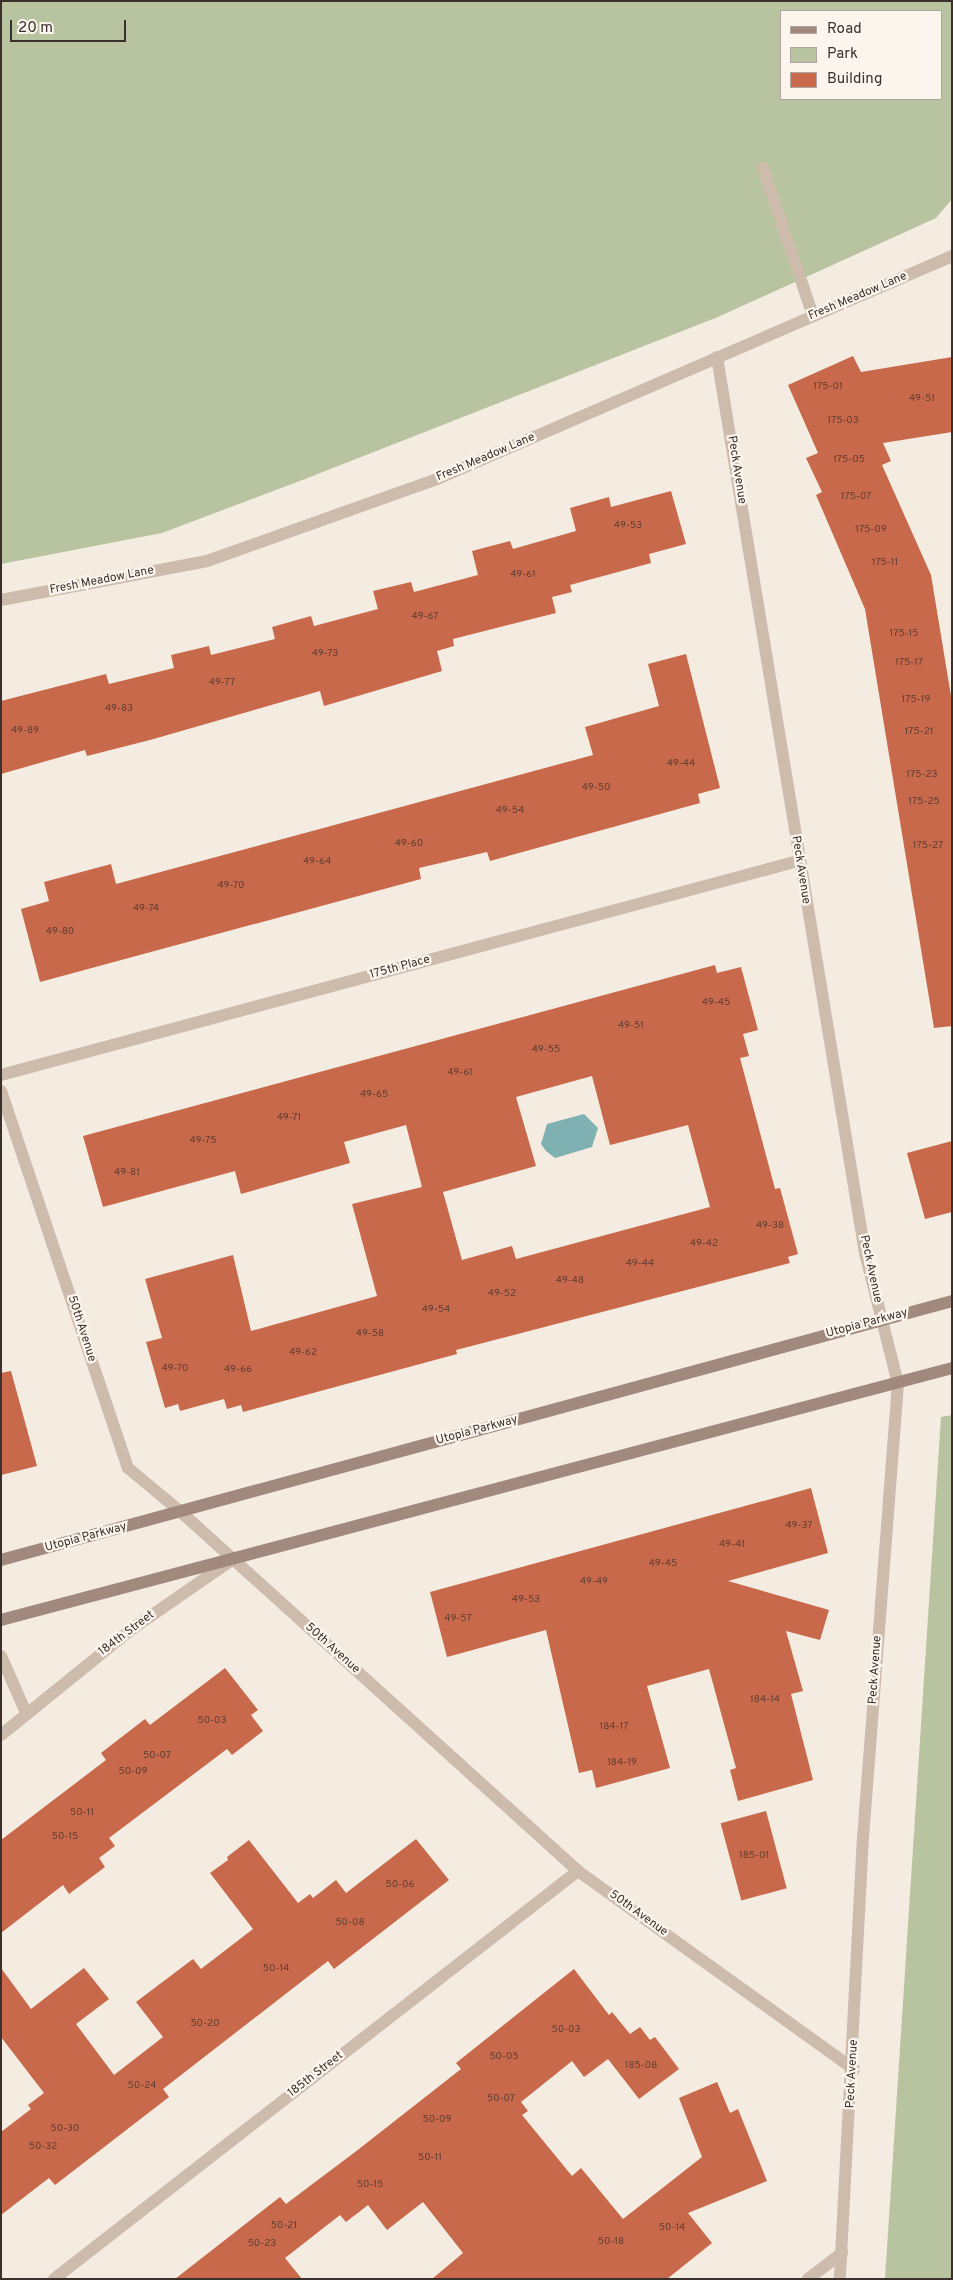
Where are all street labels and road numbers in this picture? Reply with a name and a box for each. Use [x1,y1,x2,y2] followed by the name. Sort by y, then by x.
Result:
[807,270,909,324] street label: Fresh Meadow Lane
[435,431,537,485] street label: Fresh Meadow Lane
[723,435,749,505] street label: Peck Avenue
[49,564,155,598] street label: Fresh Meadow Lane
[787,835,813,905] street label: Peck Avenue
[368,953,432,983] street label: 175th Place
[856,1233,884,1305] street label: Peck Avenue
[63,1294,99,1364] street label: 50th Avenue
[825,1306,909,1342] street label: Utopia Parkway
[435,1413,519,1449] street label: Utopia Parkway
[44,1520,128,1556] street label: Utopia Parkway
[96,1608,158,1660] street label: 184th Street
[301,1621,363,1677] street label: 50th Avenue
[866,1635,886,1705] street label: Peck Avenue
[606,1888,670,1940] street label: 50th Avenue
[844,2039,862,2109] street label: Peck Avenue
[285,2049,347,2101] street label: 185th Street

